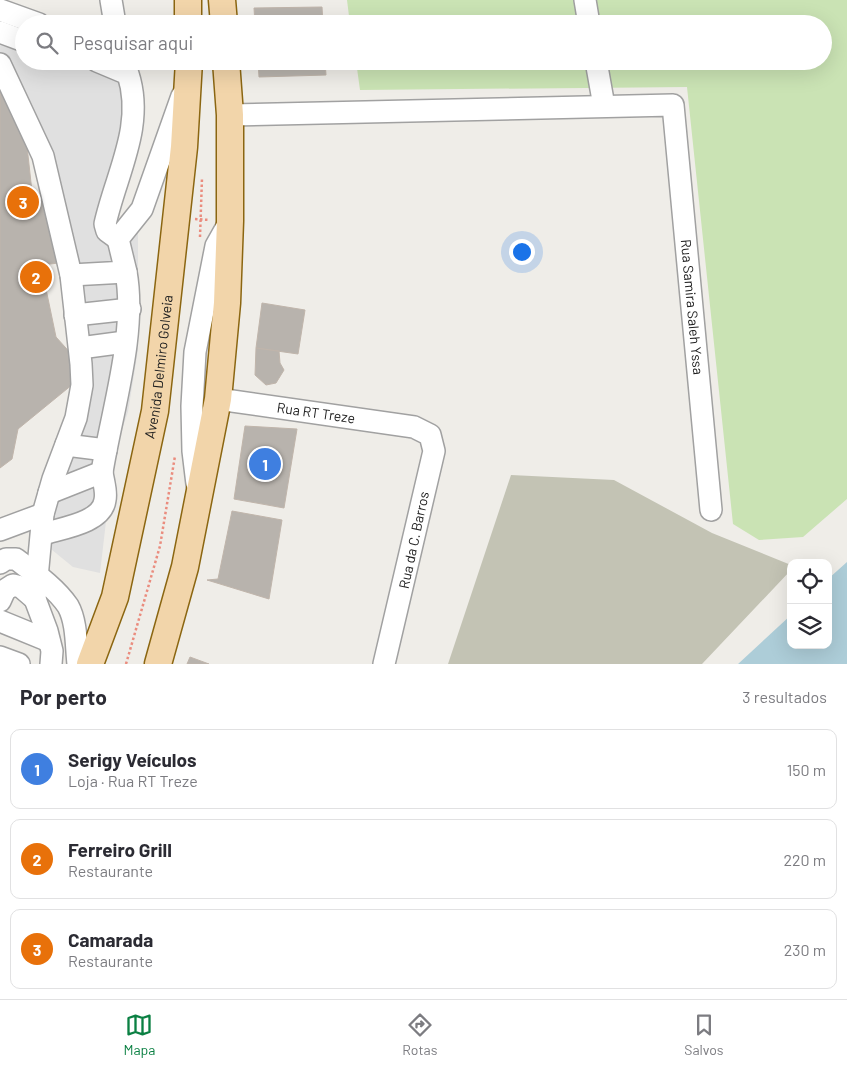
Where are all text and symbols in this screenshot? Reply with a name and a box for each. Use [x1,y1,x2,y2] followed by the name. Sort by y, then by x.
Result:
[15,15,832,70] search box
[33,29,61,57] icon: search
[73,31,193,54] text: Pesquisar aqui
[7,183,39,221] pin: 3
[678,238,707,375] street label: Rua Samira Saleh Yssa
[509,239,535,265] your location
[20,258,52,296] pin: 2
[140,294,176,440] street label: Avenida Delmiro Golveia
[276,399,356,426] street label: Rua RT Treze
[249,445,281,483] pin: 1
[395,489,432,590] street label: Rua da C. Barros
[787,559,832,649] map controls
[787,559,832,604] button: locate
[787,604,832,649] button: layers
[20,684,107,709] text: Por perto
[742,687,827,706] text: 3 resultados
[68,748,197,771] text: Serigy Veículos
[34,760,40,779] text: 1
[787,760,826,779] text: 150 m
[68,771,198,790] text: Loja · Rua RT Treze
[68,838,172,861] text: Ferreiro Grill
[33,850,41,869] text: 2
[783,850,826,869] text: 220 m
[68,861,153,880] text: Restaurante
[68,928,153,951] text: Camarada
[33,940,41,959] text: 3
[784,940,826,959] text: 230 m
[68,951,153,970] text: Restaurante
[123,1011,155,1058] tab: Mapa
[402,1011,437,1058] tab: Rotas
[684,1011,724,1058] tab: Salvos

